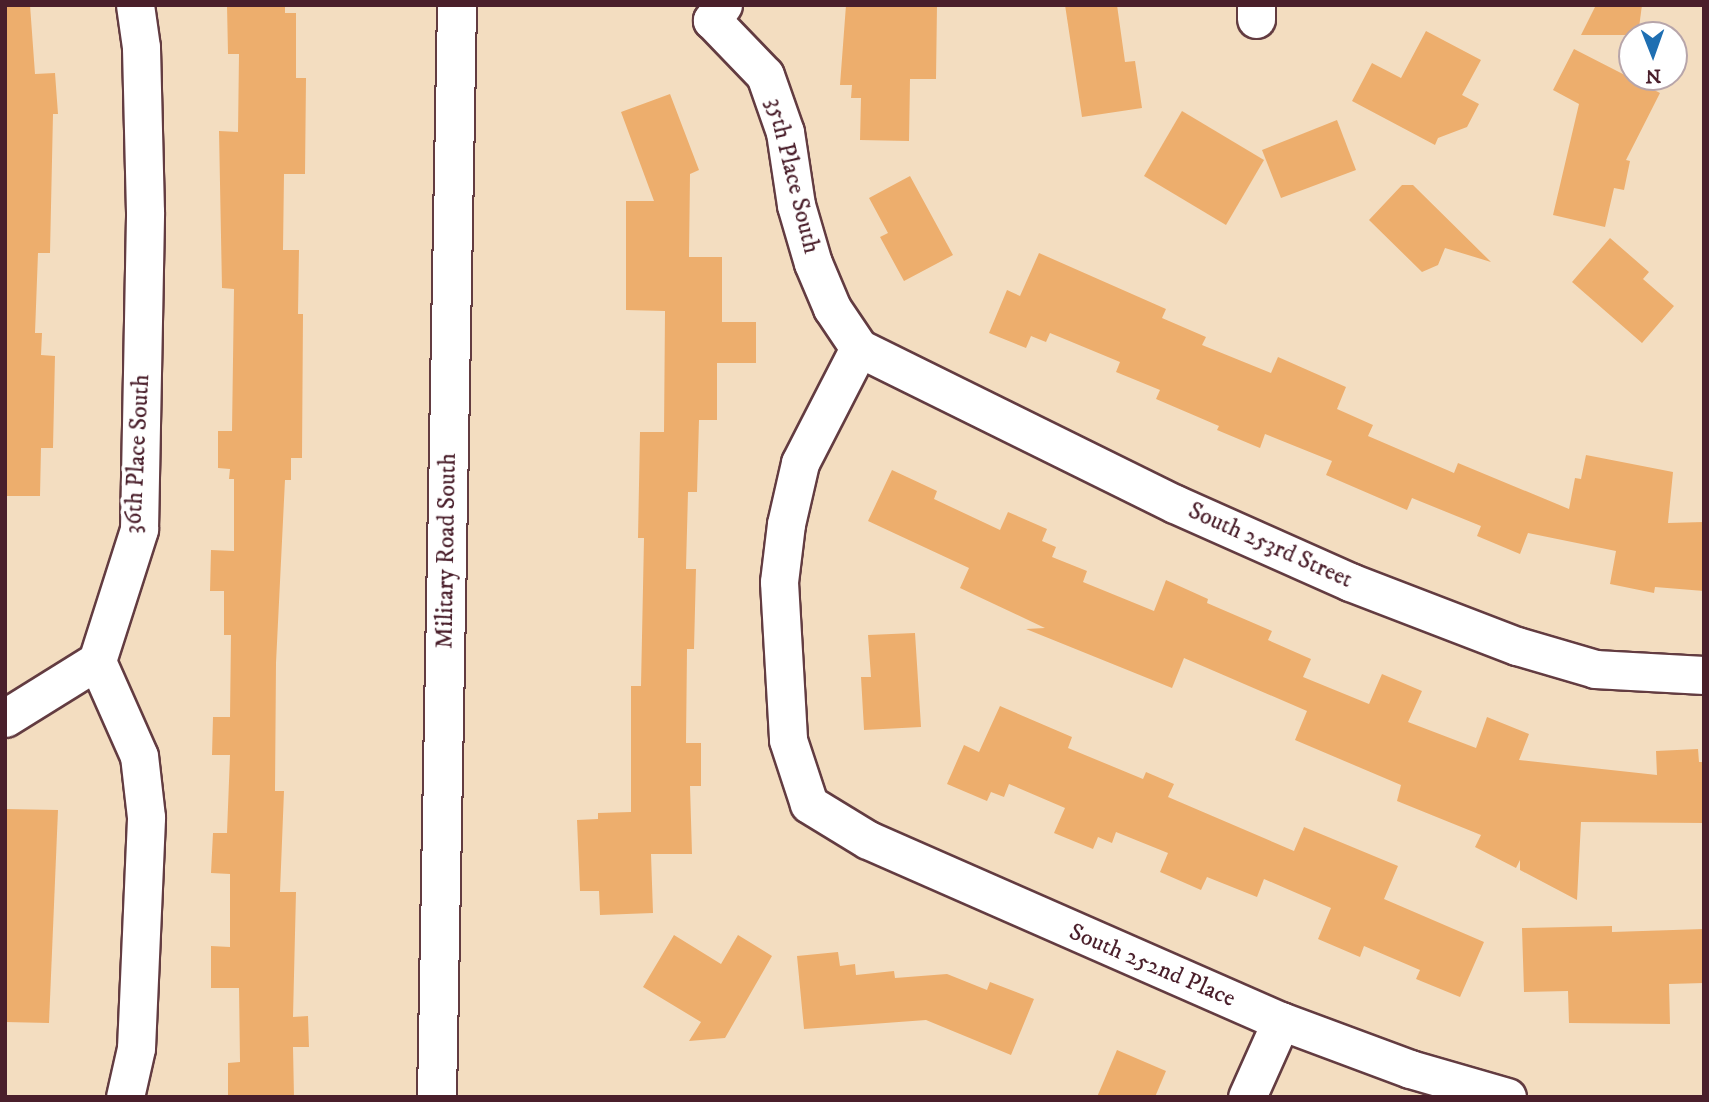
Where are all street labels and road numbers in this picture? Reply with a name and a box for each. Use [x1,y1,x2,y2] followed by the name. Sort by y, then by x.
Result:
[759,95,825,257] street label: 35th Place South
[119,374,157,534] street label: 36th Place South
[431,453,463,649] street label: Military Road South
[1184,497,1356,595] street label: South 253rd Street
[1065,918,1239,1014] street label: South 252nd Place

